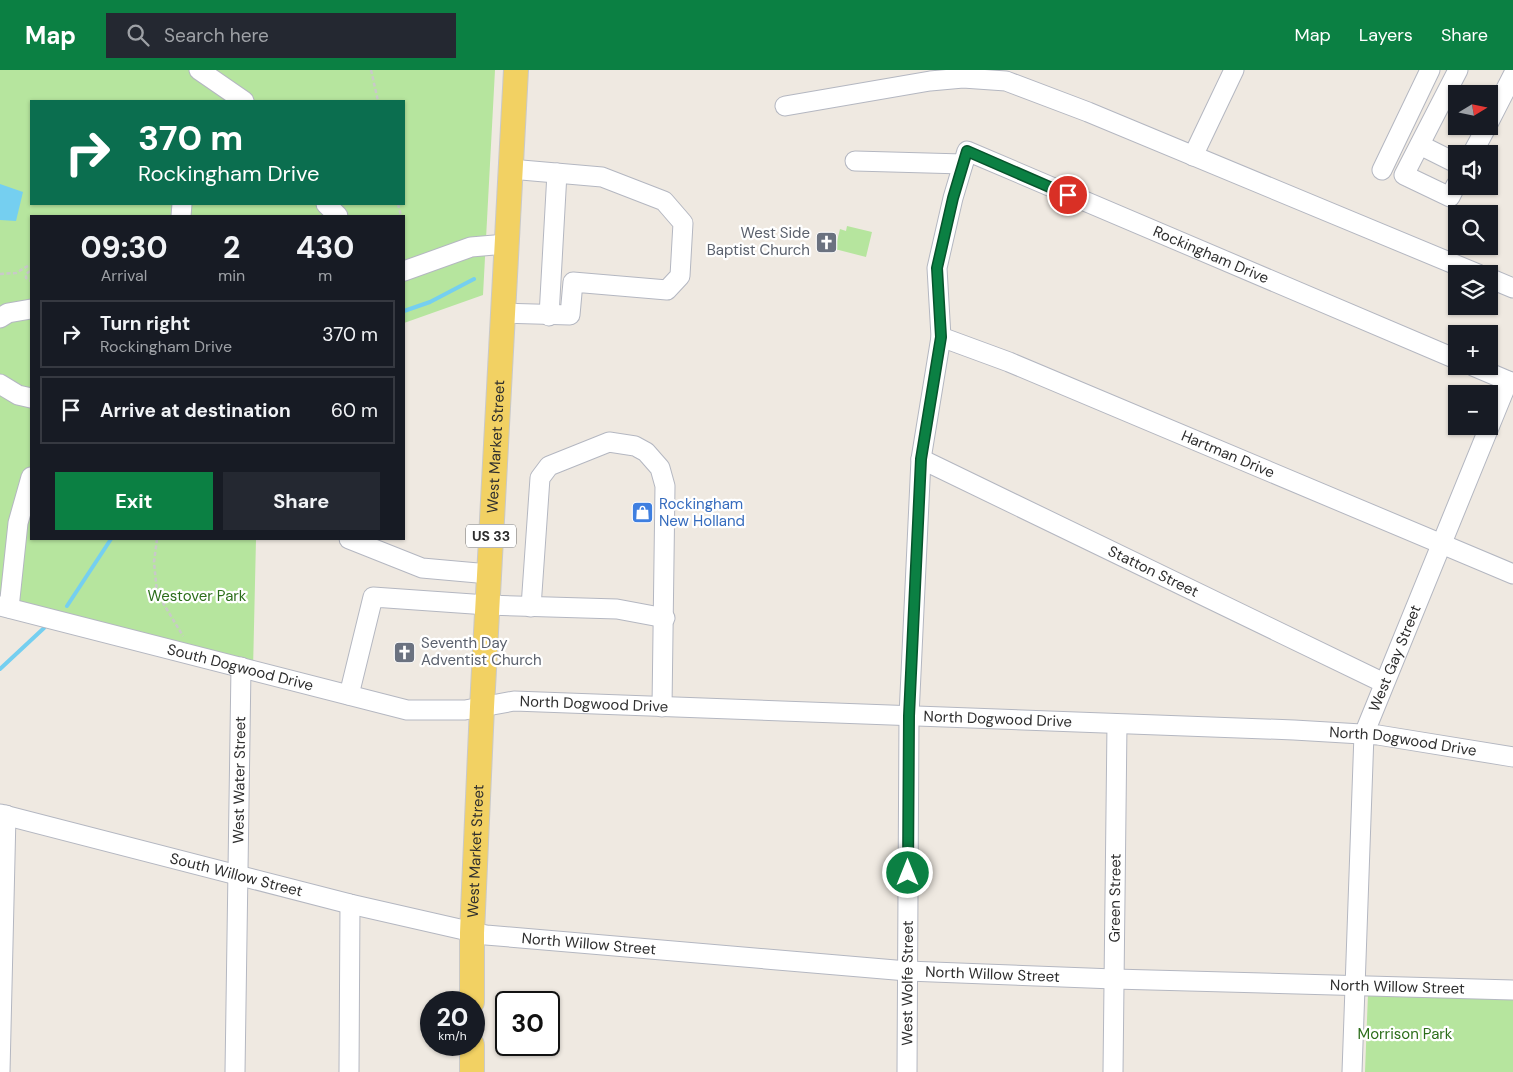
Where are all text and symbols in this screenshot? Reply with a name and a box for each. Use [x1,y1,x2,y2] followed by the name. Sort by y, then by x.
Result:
[106,13,456,58] search box
[25,20,76,51] text: Map
[124,21,152,49] icon: search
[164,23,269,48] text: Search here
[1295,23,1331,47] text: Map
[1359,23,1413,47] text: Layers
[1441,23,1488,47] text: Share
[1448,85,1498,135] north arrow
[1448,85,1498,435] map controls
[138,115,243,161] text: 370 m
[55,120,120,185] icon: right
[1448,145,1498,195] button: sound
[138,159,319,188] text: Rockingham Drive
[1047,174,1089,216] pin
[1054,181,1082,209] icon: arrive
[1448,205,1498,255] button: search
[1150,221,1272,288] street label: Rockingham Drive
[707,223,810,260] place label: West Side Baptist Church
[81,228,168,267] text: 09:30
[223,228,240,267] text: 2
[296,228,355,267] text: 430
[814,230,838,254] church icon: West Side Baptist Church
[101,265,147,286] text: Arrival
[218,265,245,286] text: min
[318,265,332,286] text: m
[1448,265,1498,315] button: layers
[100,311,190,336] text: Turn right
[57,320,85,348] icon: right
[322,322,378,347] text: 370 m
[1448,325,1498,375] button: +
[100,336,232,357] text: Rockingham Drive
[482,379,509,514] street label: West Market Street
[1448,385,1498,435] button: −
[57,396,85,424] icon: arrive
[100,398,291,423] text: Arrive at destination
[331,398,378,423] text: 60 m
[1178,426,1278,483] street label: Hartman Drive
[55,472,213,530] button: Exit
[223,472,380,530] button: Share
[659,494,745,531] place label: Rockingham New Holland
[631,501,655,525] shop icon: Rockingham New Holland
[466,524,516,548] road number: US 33
[1105,541,1202,602] street label: Statton Street
[148,586,247,606] park label: Westover Park
[1364,602,1426,715] street label: West Gay Street
[421,633,542,670] place label: Seventh Day Adventist Church
[165,639,315,696] street label: South Dogwood Drive
[393,640,417,664] church icon: Seventh Day Adventist Church
[519,691,669,717] street label: North Dogwood Drive
[923,706,1072,732] street label: North Dogwood Drive
[228,716,250,844] street label: West Water Street
[1329,722,1478,761] street label: North Dogwood Drive
[463,784,489,918] street label: West Market Street
[881,846,933,898] position arrow
[168,848,305,901] street label: South Willow Street
[1104,853,1126,943] street label: Green Street
[897,920,918,1046] street label: West Wolfe Street
[521,928,657,960] street label: North Willow Street
[925,962,1060,987] street label: North Willow Street
[1330,975,1465,999] street label: North Willow Street
[495,991,560,1056] speed limit sign: 30
[437,1001,468,1034] text: 20
[1358,1024,1453,1044] park label: Morrison Park
[438,1028,467,1044] text: km/h

